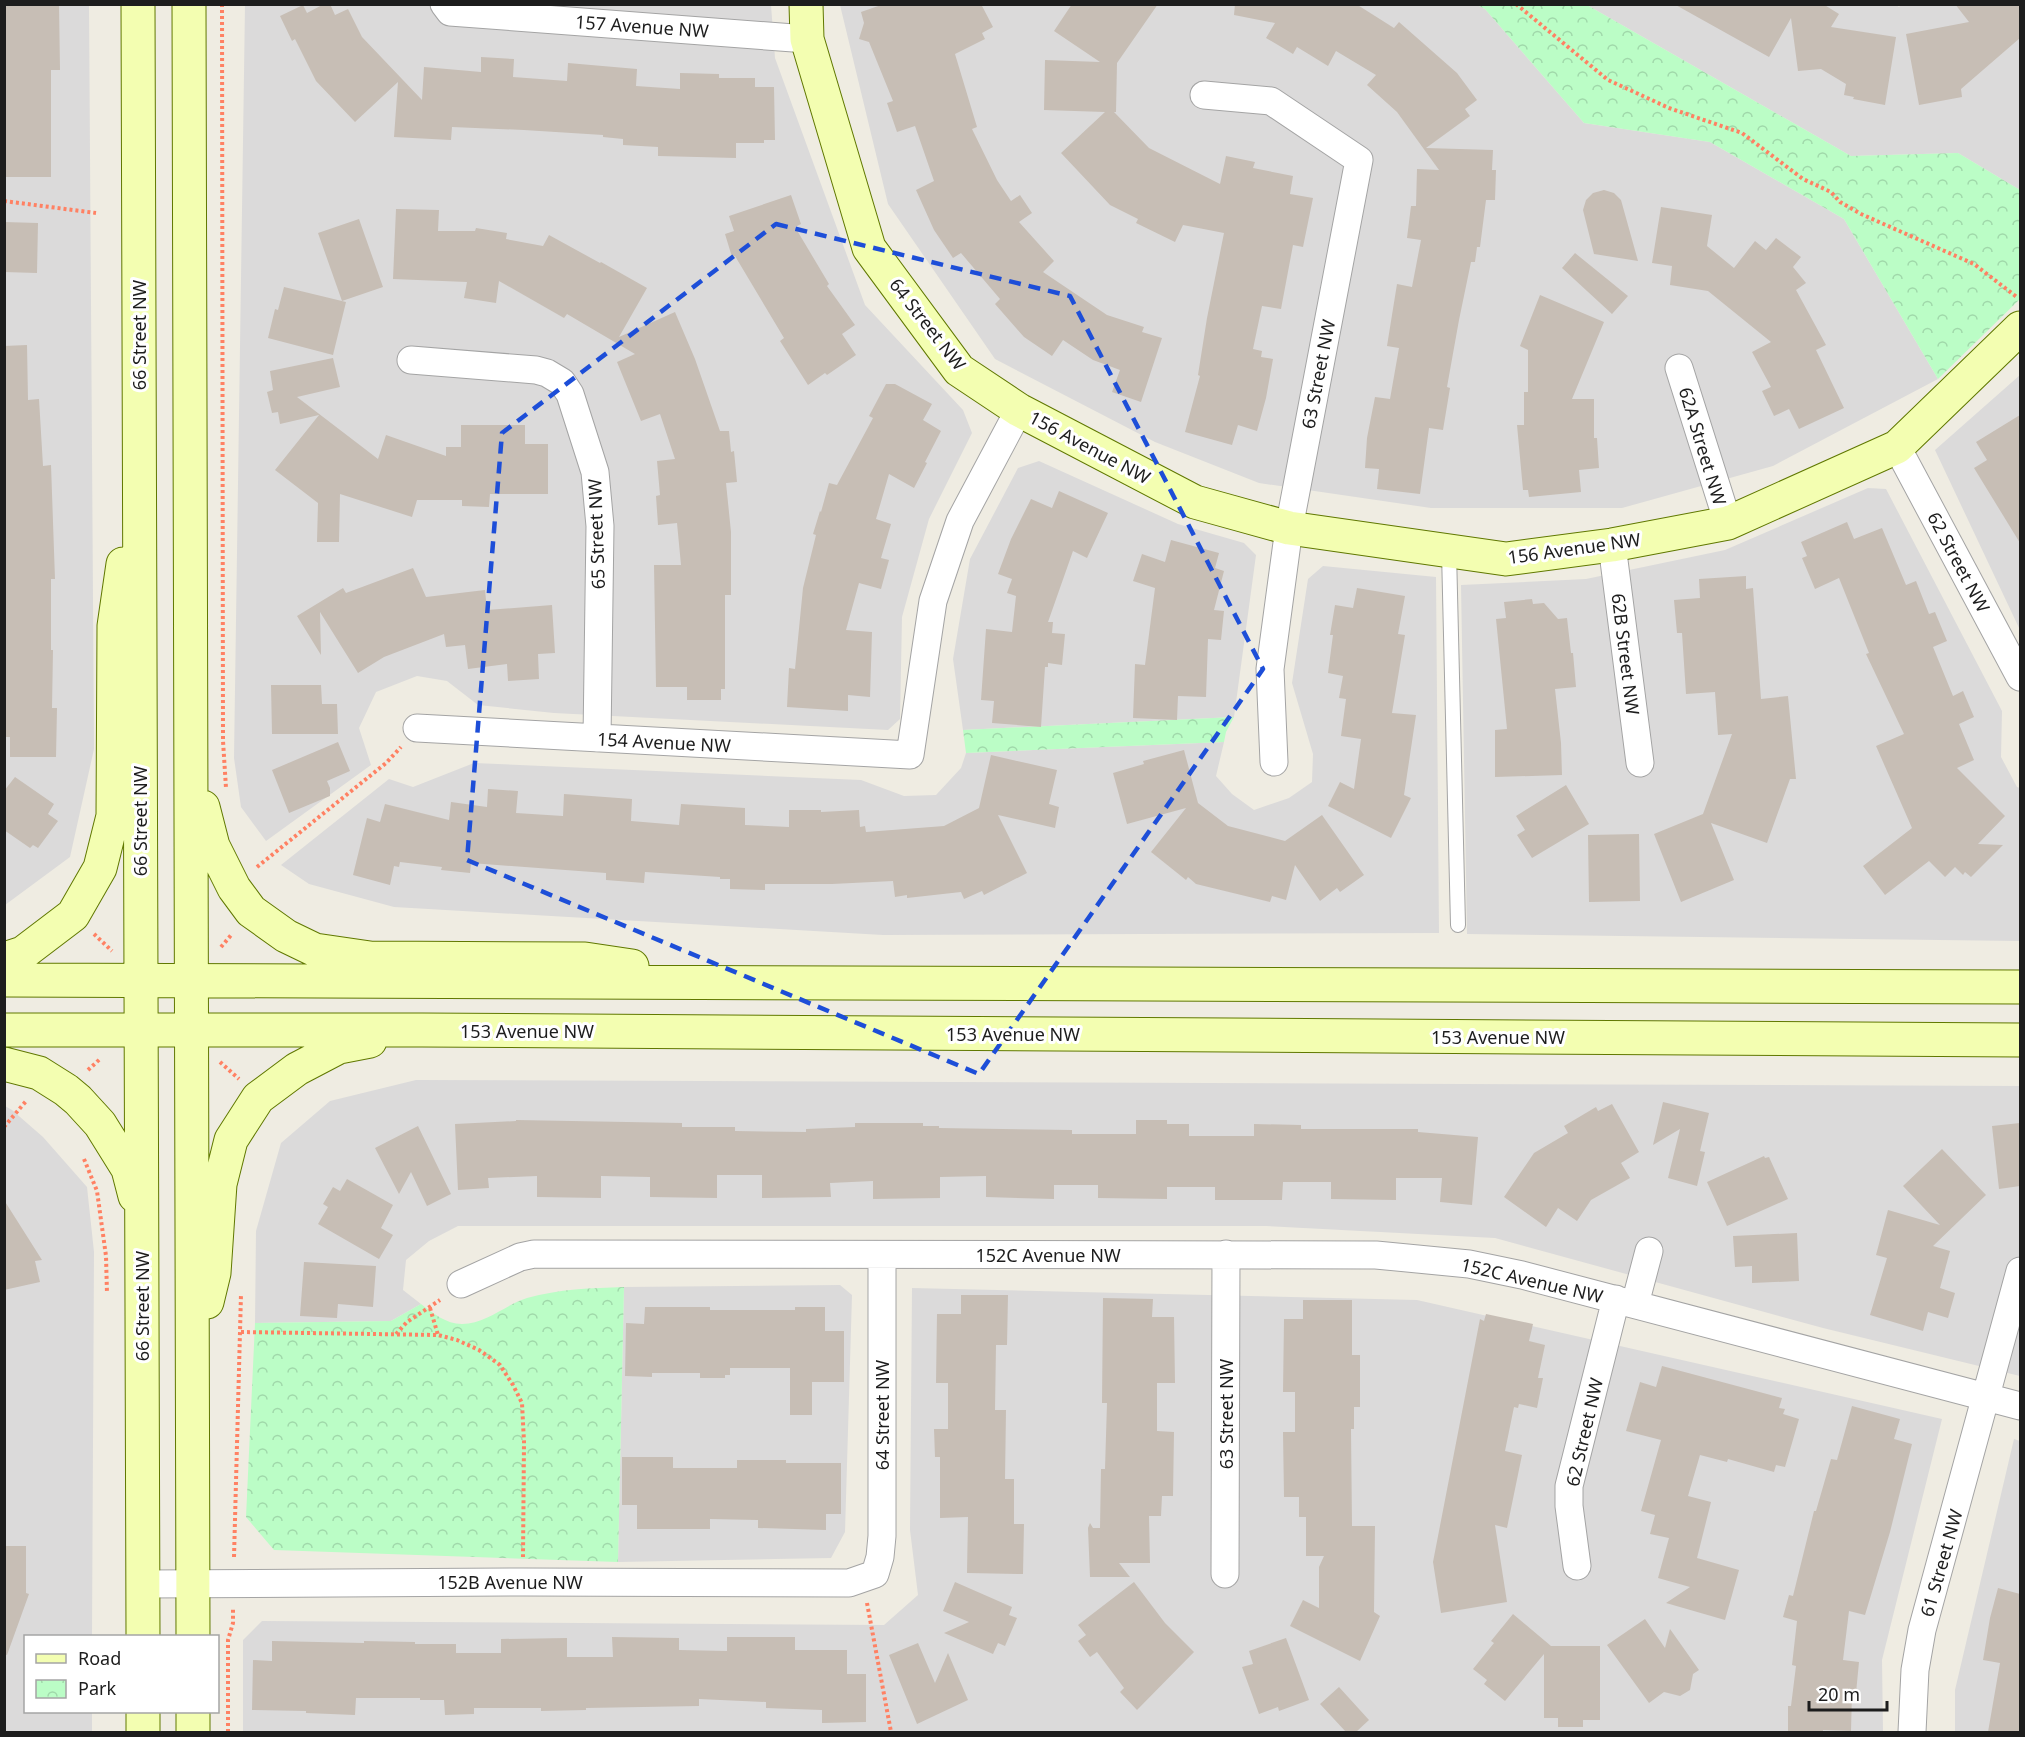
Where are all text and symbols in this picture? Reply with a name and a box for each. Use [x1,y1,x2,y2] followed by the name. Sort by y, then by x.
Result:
[574,9,710,43] street label: 157 Avenue NW
[884,273,972,375] street label: 64 Street NW
[127,279,151,390] street label: 66 Street NW
[1296,317,1340,431] street label: 63 Street NW
[1674,384,1732,508] street label: 62A Street NW
[1025,405,1155,489] street label: 156 Avenue NW
[582,478,610,590] street label: 65 Street NW
[1922,508,1996,617] street label: 62 Street NW
[1506,527,1642,569] street label: 156 Avenue NW
[1607,592,1645,716] street label: 62B Street NW
[597,727,732,757] street label: 154 Avenue NW
[128,765,152,876] street label: 66 Street NW
[460,1019,594,1043] street label: 153 Avenue NW
[946,1022,1080,1046] street label: 153 Avenue NW
[1431,1025,1565,1049] street label: 153 Avenue NW
[975,1243,1121,1267] street label: 152C Avenue NW
[130,1250,154,1361] street label: 66 Street NW
[1459,1252,1606,1308] street label: 152C Avenue NW
[1214,1358,1238,1469] street label: 63 Street NW
[870,1359,894,1470] street label: 64 Street NW
[1560,1375,1608,1489] street label: 62 Street NW
[1914,1506,1968,1619] street label: 61 Street NW
[437,1570,583,1594] street label: 152B Avenue NW
[24,1635,219,1713] legend
[78,1646,121,1670] text: Road
[1809,1674,1887,1712] scale bar
[78,1676,116,1700] text: Park
[1818,1682,1860,1706] text: 20 m

